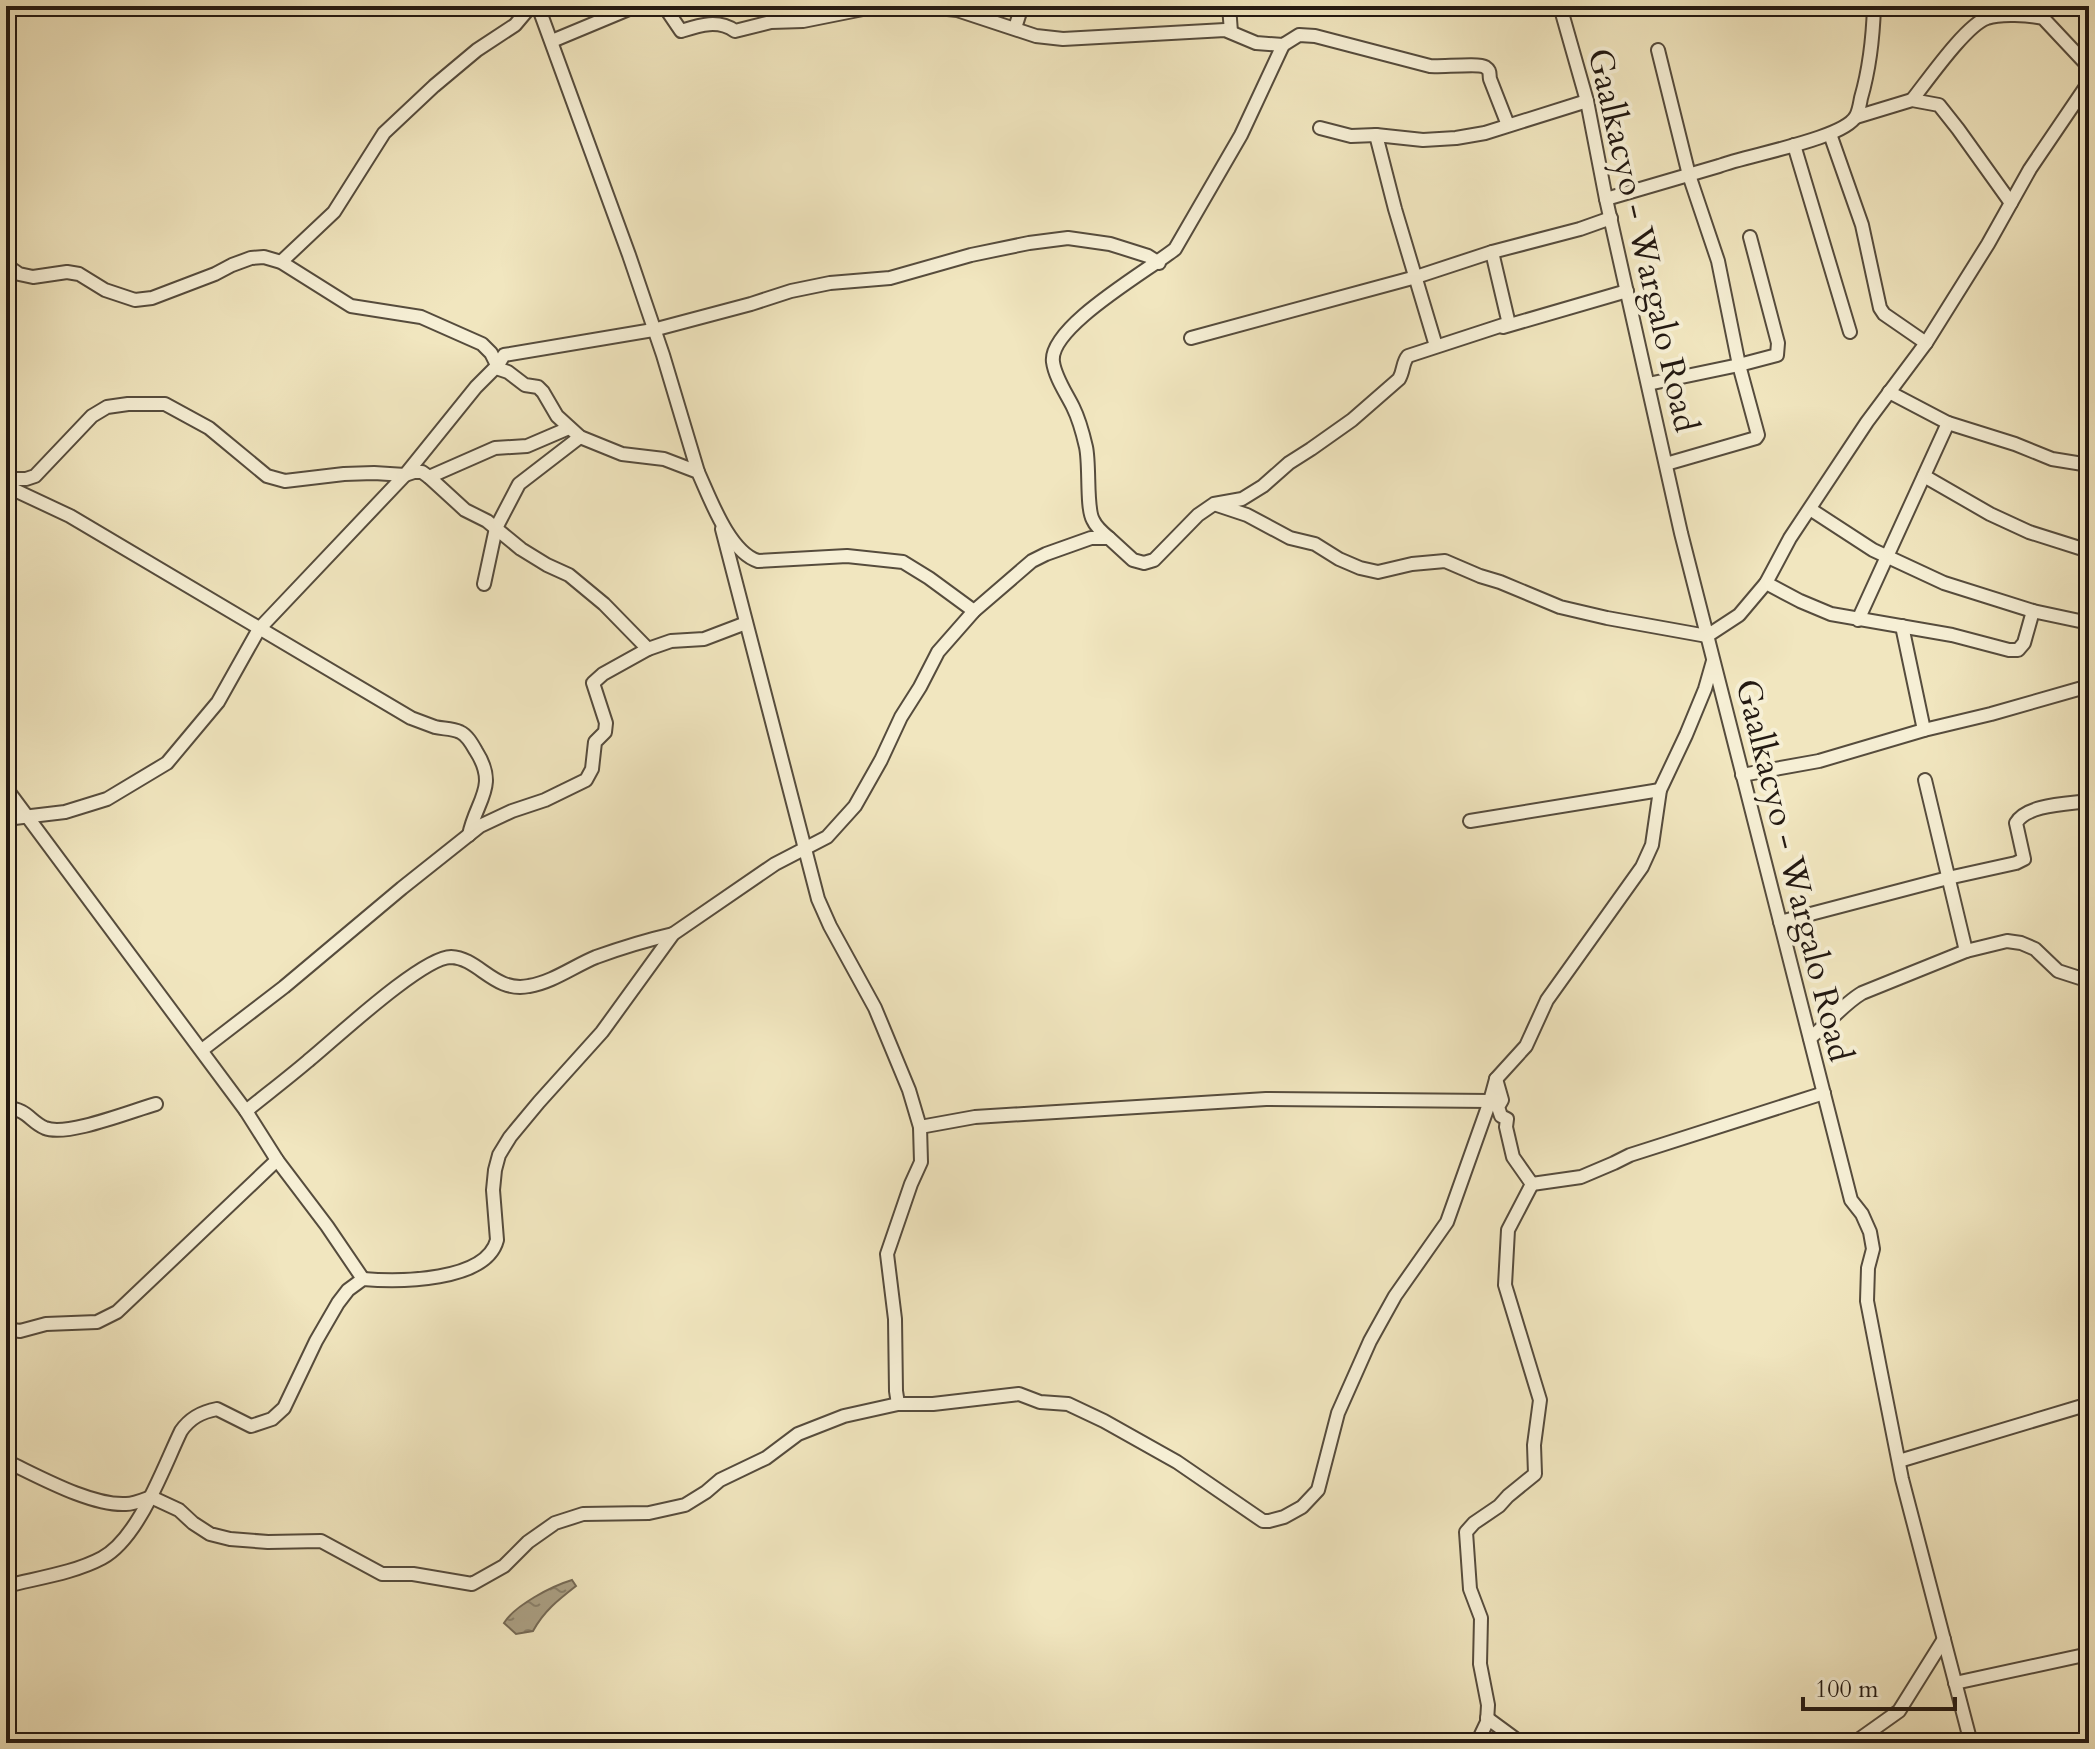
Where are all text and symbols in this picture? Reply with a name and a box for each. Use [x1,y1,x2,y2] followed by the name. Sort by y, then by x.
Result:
[1576,44,1710,437] street label: Gaalkacyo - Wargalo Road
[1724,674,1864,1066] street label: Gaalkacyo - Wargalo Road
[1803,1661,1955,1711] scale bar
[1815,1673,1879,1706] text: 100 m

